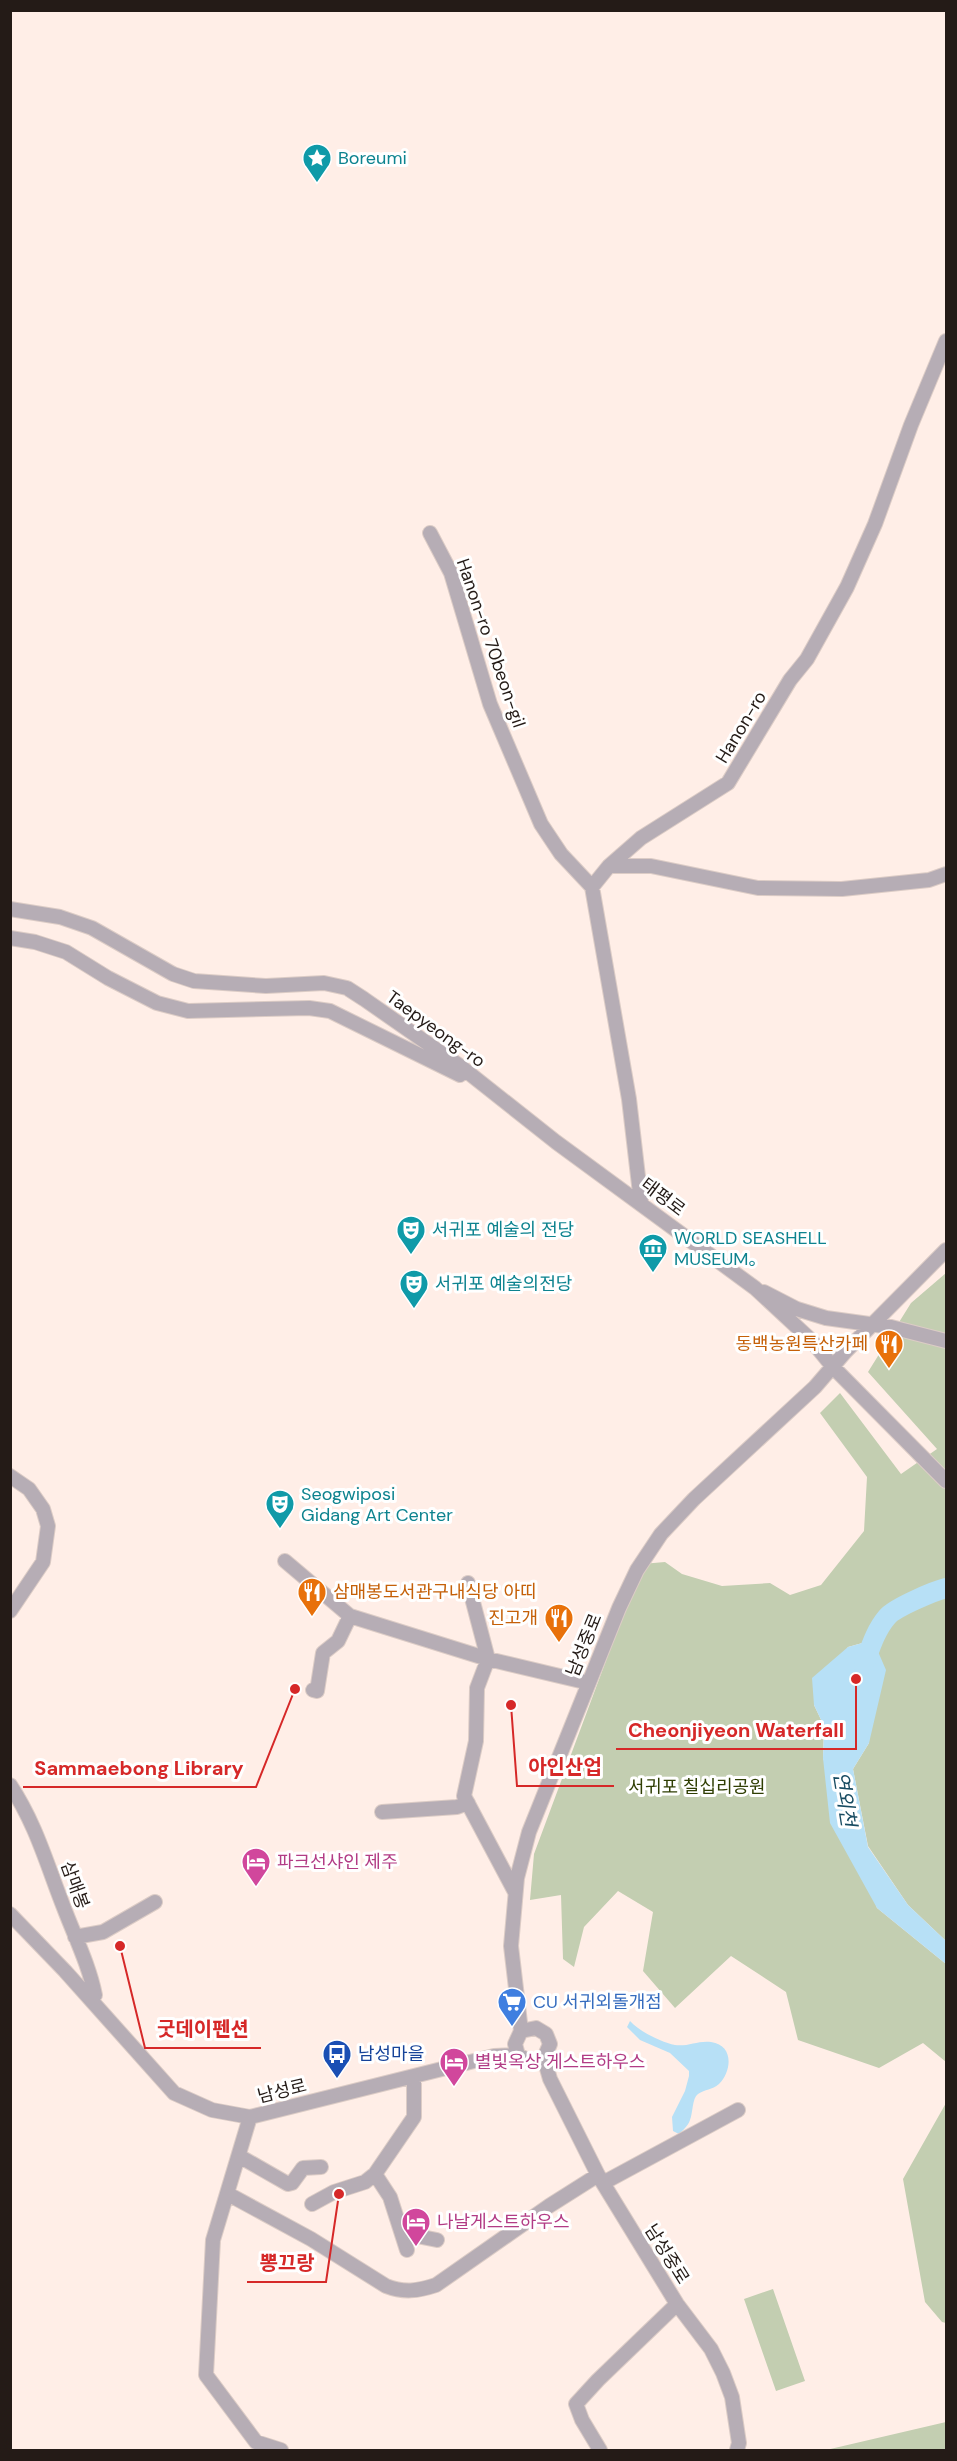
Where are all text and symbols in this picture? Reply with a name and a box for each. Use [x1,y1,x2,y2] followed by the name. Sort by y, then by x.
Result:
[301,142,333,184] place icon: Boreumi
[338,146,407,170] place label: Boreumi
[451,555,531,731] street label: Hanon-ro 70beon-gil
[710,686,772,768] street label: Hanon-ro
[382,985,490,1073] street label: Taepyeong-ro
[636,1172,690,1222] street label: 태평로
[395,1214,427,1256] theatre icon: 서귀포 예술의 전당
[432,1218,574,1242] place label: 서귀포 예술의 전당
[674,1226,827,1271] place label: WORLD SEASHELL MUSEUM。
[637,1232,669,1274] museum icon: WORLD SEASHELL MUSEUM。
[398,1268,430,1310] theatre icon: 서귀포 예술의전당
[435,1272,572,1296] place label: 서귀포 예술의전당
[873,1328,905,1370] restaurant icon: 동백농원특산카페
[736,1332,868,1356] place label: 동백농원특산카페
[301,1482,453,1527] place label: Seogwiposi Gidang Art Center
[264,1488,296,1530] theatre icon: Seogwiposi Gidang Art Center
[296,1576,328,1618] restaurant icon: 삼매봉도서관구내식당 아띠
[333,1580,537,1604] place label: 삼매봉도서관구내식당 아띠
[543,1602,575,1644] restaurant icon: 진고개
[488,1606,538,1630] place label: 진고개
[560,1610,608,1680] street label: 남성중로
[616,1711,856,1749] callout: Cheonjiyeon Waterfall
[628,1717,844,1743] text: Cheonjiyeon Waterfall
[517,1748,614,1786] callout: 아인산업
[23,1749,256,1787] callout: Sammaebong Library
[528,1754,602,1780] text: 아인산업
[34,1755,244,1781] text: Sammaebong Library
[828,1770,863,1831] water label: 연외천
[628,1775,766,1799] park label: 서귀포 칠십리공원
[240,1846,272,1888] hotel icon: 파크선샤인 제주
[277,1850,398,1874] place label: 파크선샤인 제주
[55,1858,95,1912] street label: 삼매봉
[496,1986,528,2028] supermarket icon: CU 서귀외돌개점
[533,1990,662,2014] place label: CU 서귀외돌개점
[145,2010,261,2048] callout: 굿데이펜션
[157,2016,249,2042] text: 굿데이펜션
[321,2038,353,2080] bus stop icon: 남성마을
[358,2042,424,2066] place label: 남성마을
[438,2046,470,2088] hotel icon: 별빛옥상 게스트하우스
[475,2050,645,2074] place label: 별빛옥상 게스트하우스
[255,2073,309,2109] street label: 남성로
[400,2206,432,2248] hotel icon: 나날게스트하우스
[437,2210,569,2234] place label: 나날게스트하우스
[639,2220,695,2288] street label: 남성중로
[247,2244,326,2282] callout: 뽕끄랑
[259,2250,315,2276] text: 뽕끄랑

